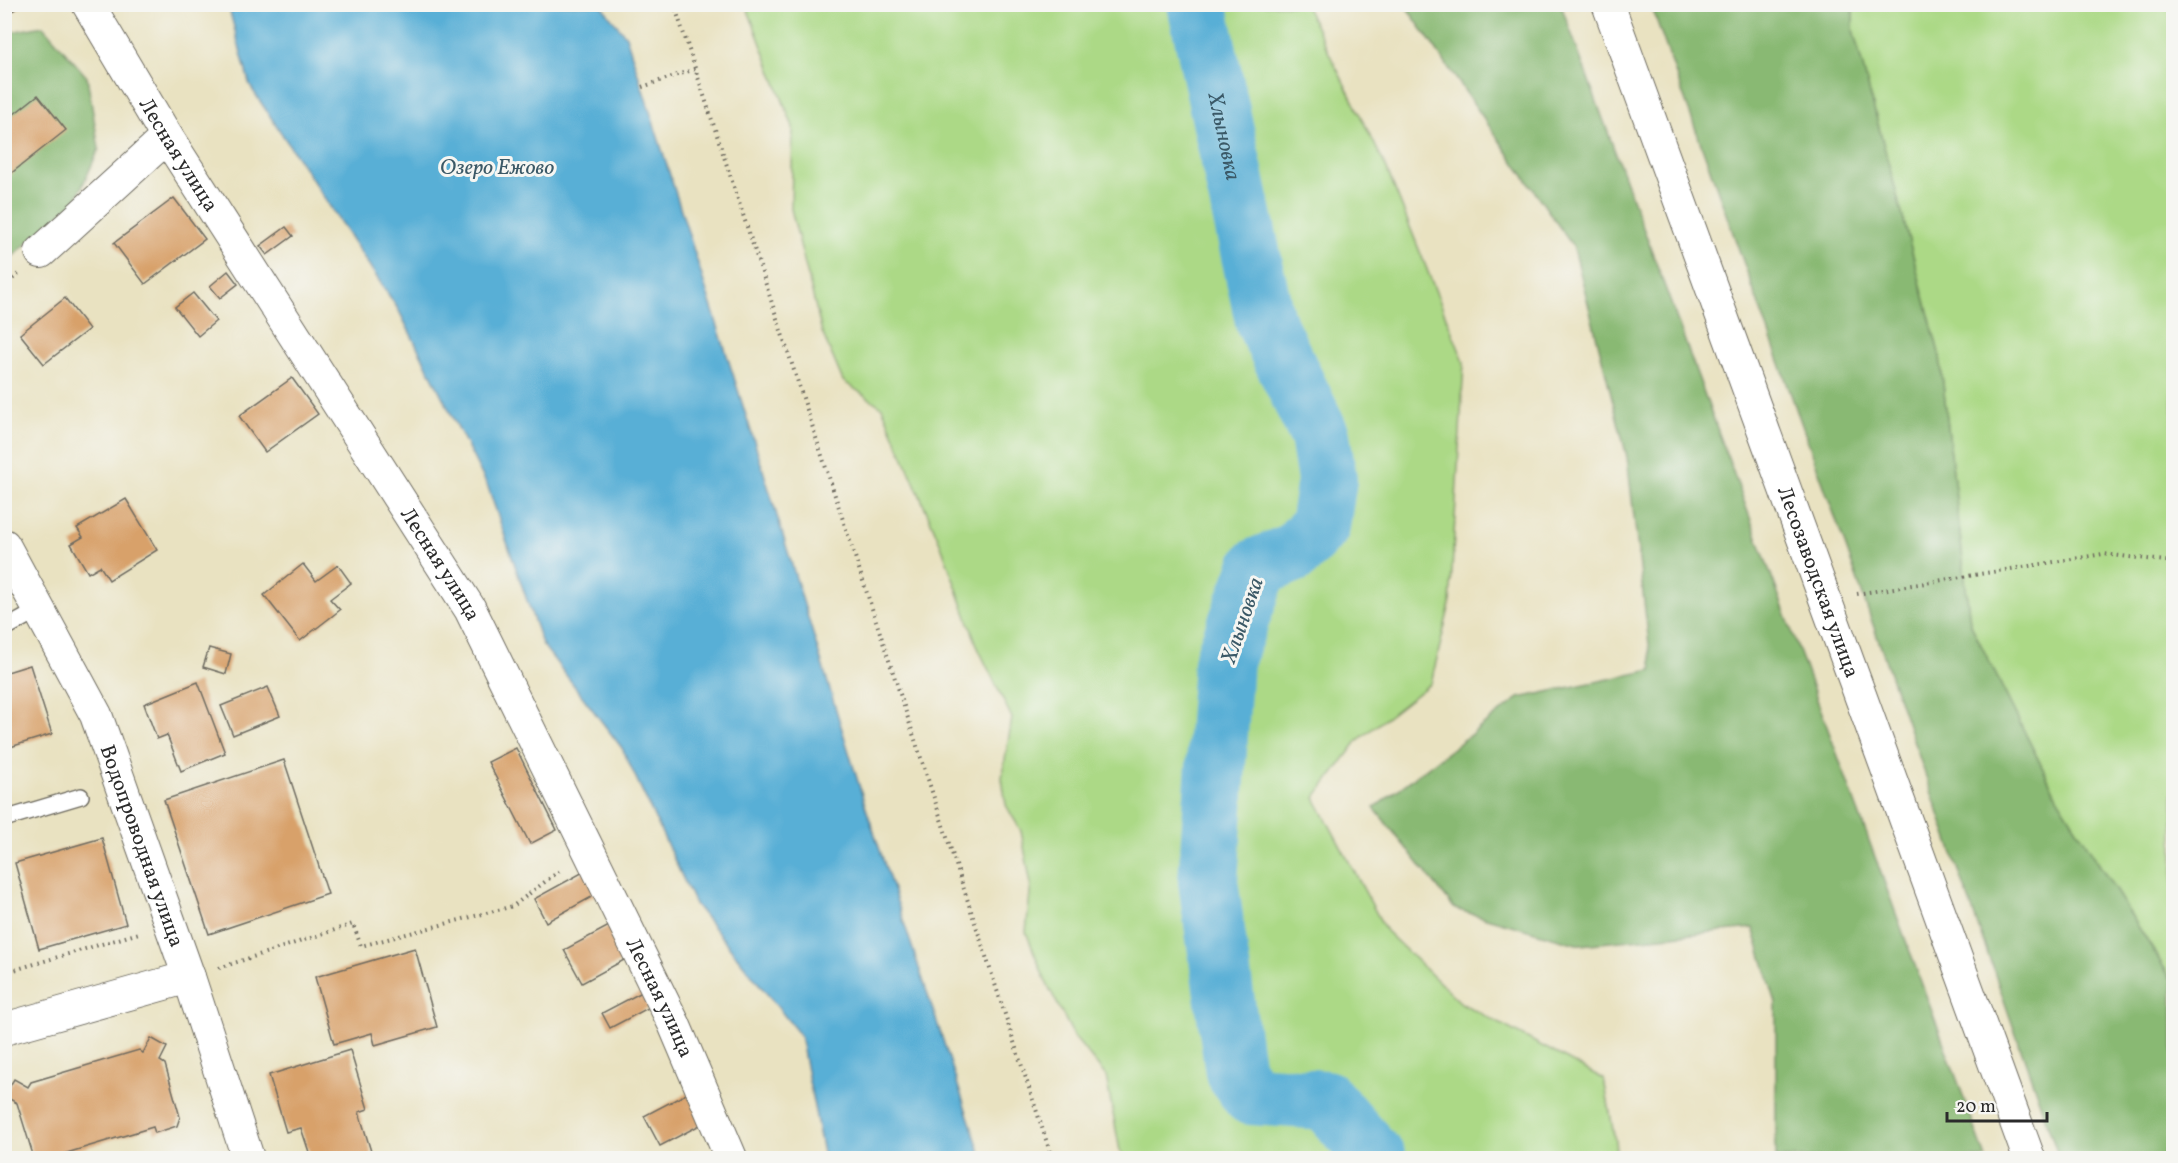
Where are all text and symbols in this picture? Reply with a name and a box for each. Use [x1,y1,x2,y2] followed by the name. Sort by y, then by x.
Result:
[1198,89,1247,183] water label: Хлыновка
[131,93,225,218] street label: Лесная улица
[440,153,554,184] water label: Озеро Ежово
[1769,482,1866,682] street label: Лесозаводская улица
[393,502,487,626] street label: Лесная улица
[1214,574,1273,669] water label: Хлыновка
[92,741,190,951] street label: Водопроводная улица
[618,933,700,1062] street label: Лесная улица
[1947,1085,2048,1123] scale bar
[1956,1095,1996,1120] text: 20 m

